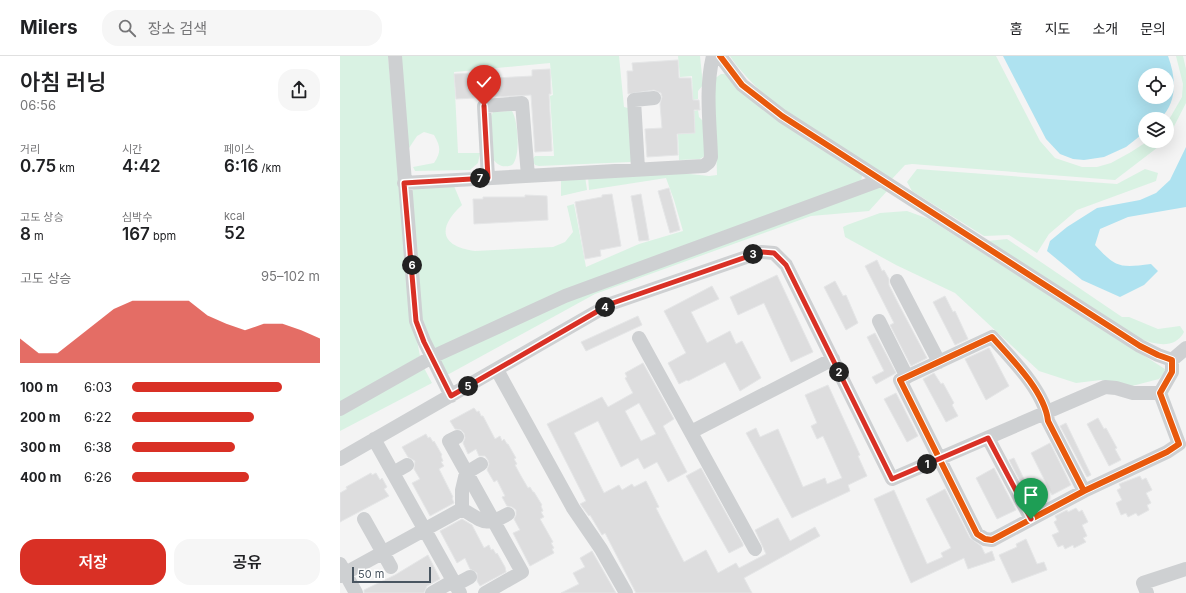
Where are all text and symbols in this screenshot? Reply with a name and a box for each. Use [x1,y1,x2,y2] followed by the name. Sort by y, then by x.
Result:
[102,10,382,46] search box
[20,16,78,39] text: Milers
[116,17,138,39] icon: search
[148,19,207,38] text: 장소 검색
[1010,20,1023,37] text: 홈
[1045,20,1070,37] text: 지도
[1092,20,1118,37] text: 소개
[1140,20,1166,37] text: 문의
[467,65,501,106] pin
[1138,68,1174,148] map controls
[1138,68,1174,104] button: locate
[20,69,107,95] text: 아침 러닝
[278,69,320,111] button: share
[473,71,495,93] icon: check
[20,97,56,113] text: 06:56
[1138,112,1174,148] button: layers
[20,142,40,156] text: 거리
[122,142,142,156] text: 시간
[224,142,254,156] text: 페이스
[20,156,56,176] text: 0.75
[122,156,161,176] text: 4:42
[224,156,258,176] text: 6:16
[56,161,75,175] text: km
[258,161,281,175] text: /km
[470,168,490,188] pin: 7
[477,171,483,185] text: 7
[224,209,245,223] text: kcal
[20,210,64,224] text: 고도 상승
[122,210,152,224] text: 심박수
[224,223,245,243] text: 52
[20,224,31,244] text: 8
[122,224,150,244] text: 167
[31,229,44,243] text: m
[150,229,176,243] text: bpm
[743,244,763,264] pin: 3
[749,247,757,261] text: 3
[402,255,422,275] pin: 6
[408,258,416,272] text: 6
[261,268,320,284] text: 95–102 m
[20,270,72,286] text: 고도 상승
[595,297,615,317] pin: 4
[601,300,609,314] text: 4
[829,362,849,382] pin: 2
[836,365,842,379] text: 2
[458,376,478,396] pin: 5
[20,379,58,395] text: 100 m
[84,379,112,395] text: 6:03
[464,379,472,393] text: 5
[20,409,61,425] text: 200 m
[84,409,112,425] text: 6:22
[20,439,61,455] text: 300 m
[84,439,112,455] text: 6:38
[917,454,937,474] pin: 1
[925,457,929,471] text: 1
[20,469,61,485] text: 400 m
[84,469,112,485] text: 6:26
[1014,478,1048,519] pin
[1020,484,1042,506] icon: arrive
[20,539,166,585] button: 저장
[174,539,320,585] button: 공유
[352,565,431,584] scale bar
[358,567,384,581] text: 50 m

